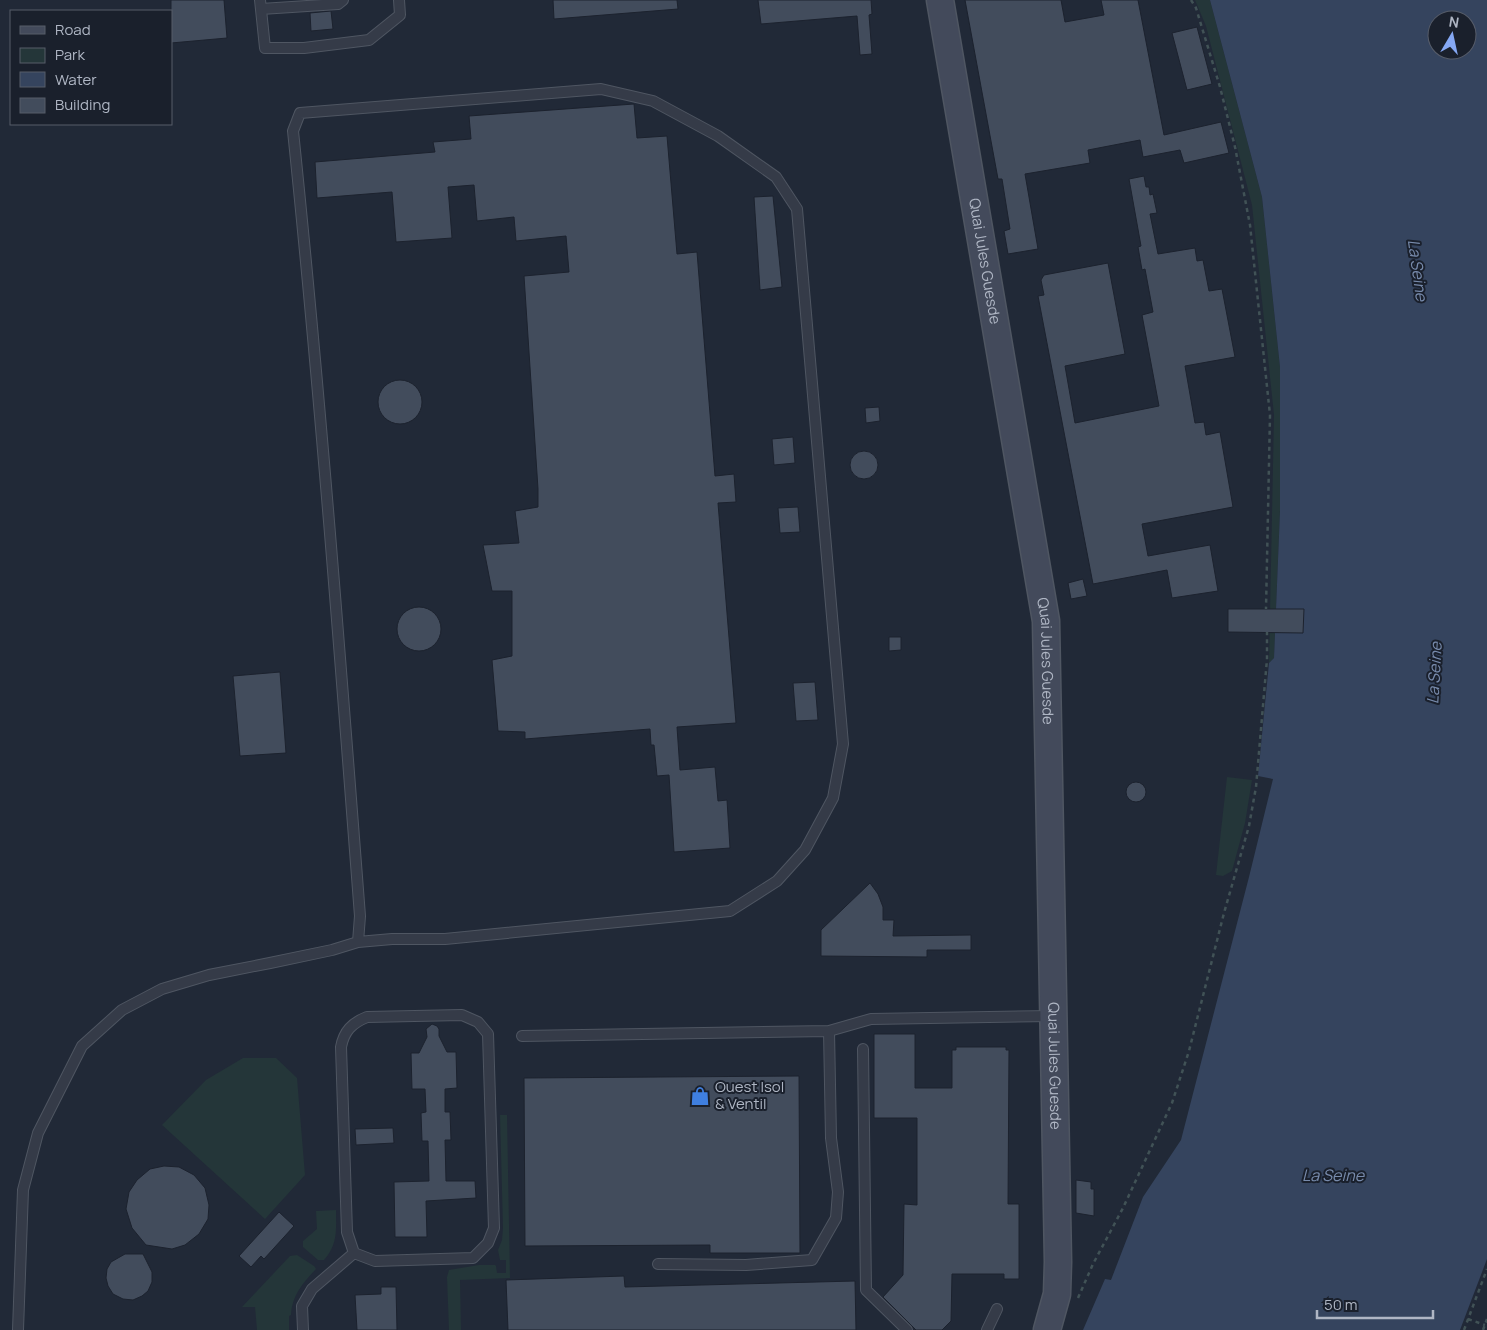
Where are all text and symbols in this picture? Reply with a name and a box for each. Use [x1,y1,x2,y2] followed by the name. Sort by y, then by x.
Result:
[10,10,172,125] legend
[1427,10,1477,60] north arrow
[1448,11,1461,32] text: N
[55,19,91,40] text: Road
[55,44,85,65] text: Park
[55,69,97,90] text: Water
[55,94,110,115] text: Building
[964,197,1006,326] street label: Quai Jules Guesde
[1403,238,1433,304] water label: La Seine
[1032,596,1059,725] street label: Quai Jules Guesde
[1421,640,1447,705] water label: La Seine
[1043,1002,1067,1130] street label: Quai Jules Guesde
[715,1076,784,1114] place label: Ouest Isol & Ventil
[689,1085,711,1107] shop icon: Ouest Isol & Ventil
[1302,1164,1366,1186] water label: La Seine
[1317,1288,1433,1320] scale bar
[1324,1294,1358,1315] text: 50 m

